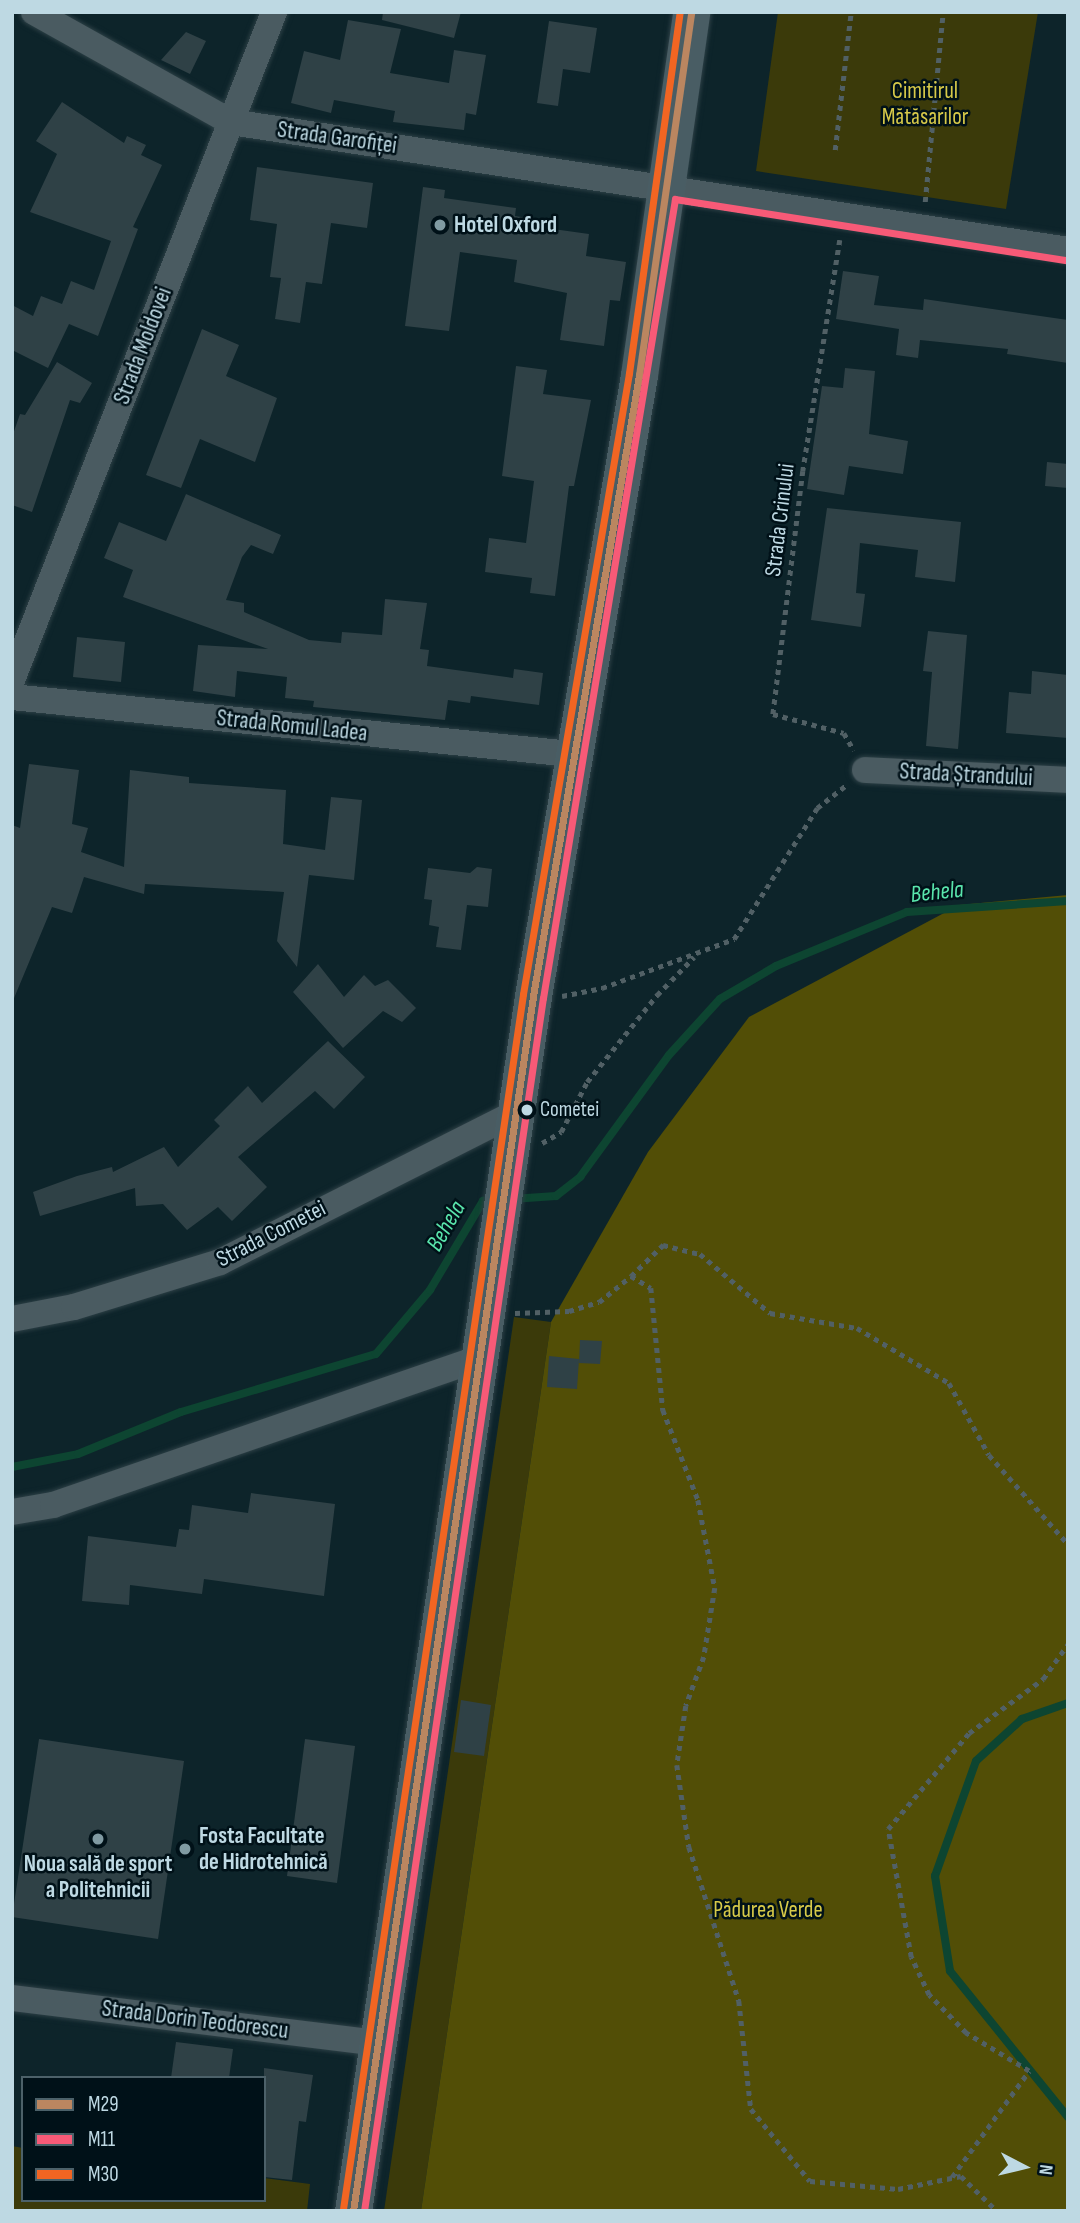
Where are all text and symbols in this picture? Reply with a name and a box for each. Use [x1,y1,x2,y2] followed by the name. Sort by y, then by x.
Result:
[882,77,968,131] park label: Cimitirul Mătăsarilor
[275,116,399,160] street label: Strada Garofiței
[454,211,557,239] place label: Hotel Oxford
[432,217,448,233] marker: Hotel Oxford
[108,284,178,408] street label: Strada Moldovei
[759,462,801,578] street label: Strada Crinului
[215,704,369,748] street label: Strada Romul Ladea
[899,758,1033,792] street label: Strada Ștrandului
[909,875,965,909] water label: Behela
[540,1097,599,1123] place label: Cometei
[520,1103,534,1117] marker: Cometei
[212,1195,330,1273] street label: Strada Cometei
[420,1196,472,1256] water label: Behela
[199,1822,328,1876] place label: Fosta Facultate de Hidrotehnică
[90,1831,106,1847] marker: Noua sală de sport a Politehnicii
[177,1841,193,1857] marker: Fosta Facultate de Hidrotehnică
[24,1850,172,1904] place label: Noua sală de sport a Politehnicii
[713,1896,823,1924] park label: Pădurea Verde
[100,1995,290,2045] street label: Strada Dorin Teodorescu
[21,2076,266,2202] legend
[88,2092,118,2117] text: M29
[88,2127,115,2152] text: M11
[989,2132,1059,2202] north arrow
[88,2162,119,2187] text: M30
[1033,2163,1057,2176] text: N

